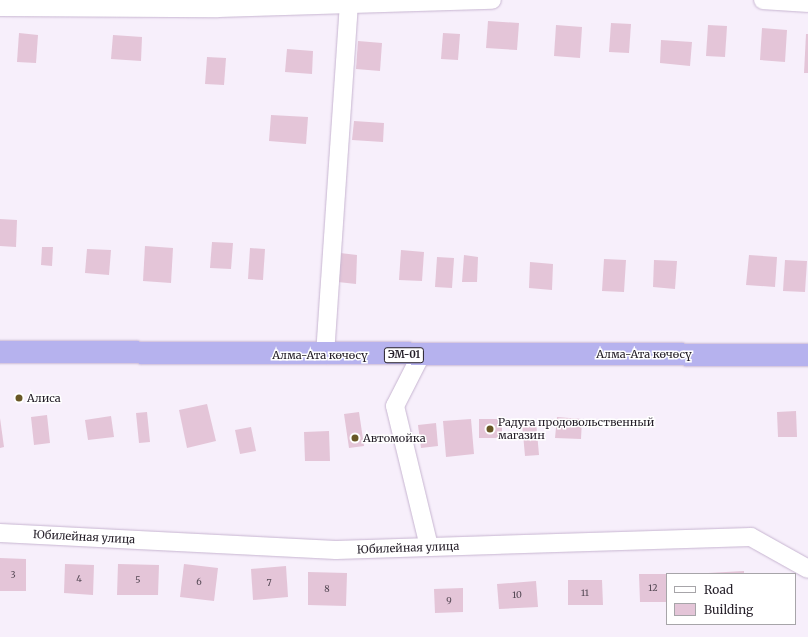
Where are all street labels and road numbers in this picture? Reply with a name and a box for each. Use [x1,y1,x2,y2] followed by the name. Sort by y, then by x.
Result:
[383,347,425,363] road number: ЭМ-01
[596,347,692,361] street label: Алма-Ата көчөсү
[272,348,368,362] street label: Алма-Ата көчөсү
[32,528,136,546] street label: Юбилейная улица
[357,540,459,556] street label: Юбилейная улица

